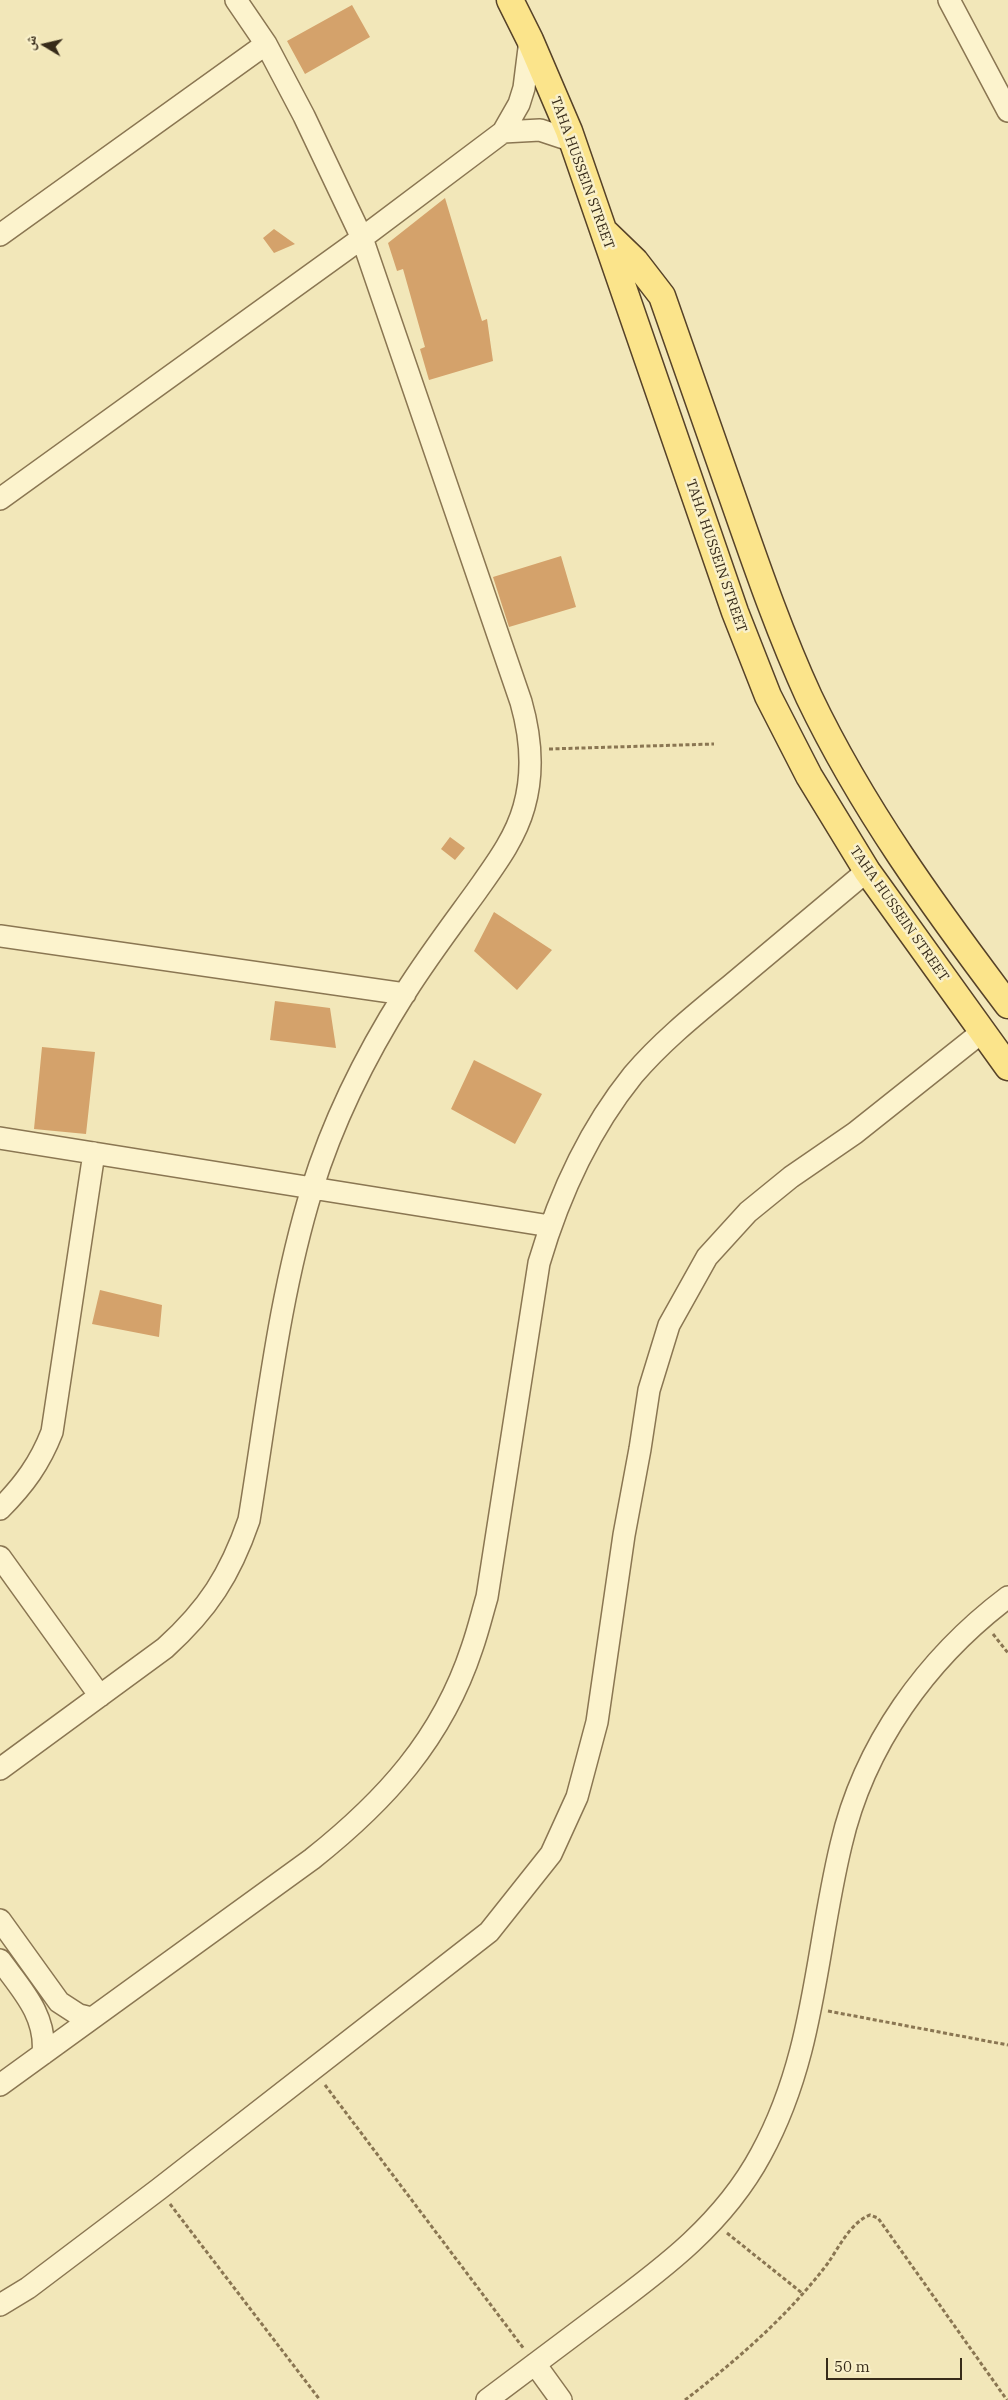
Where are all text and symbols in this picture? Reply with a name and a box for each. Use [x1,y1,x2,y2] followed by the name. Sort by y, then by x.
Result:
[20,20,70,70] north arrow
[20,34,40,51] text: ش
[547,94,617,252] street label: TAHA HUSSEIN STREET
[682,477,750,635] street label: TAHA HUSSEIN STREET
[846,843,952,985] street label: TAHA HUSSEIN STREET
[828,2348,964,2380] scale bar
[834,2357,870,2376] text: 50 m

